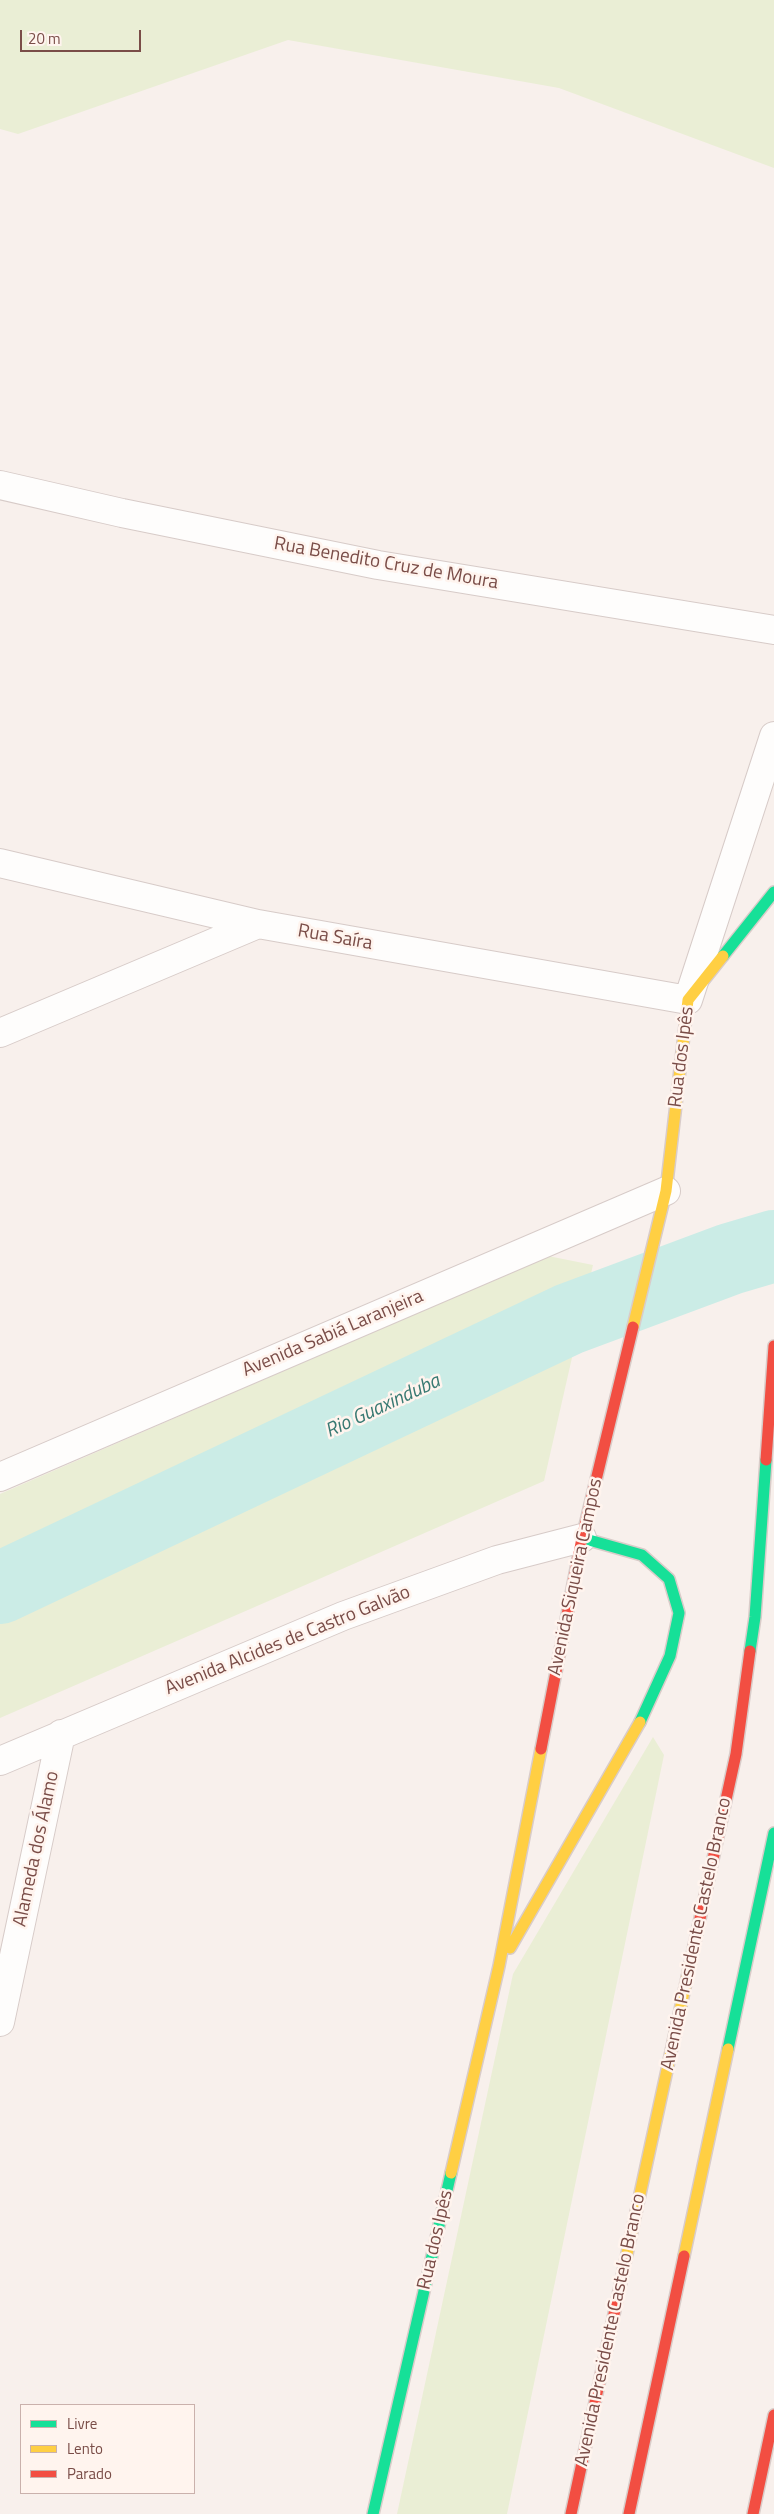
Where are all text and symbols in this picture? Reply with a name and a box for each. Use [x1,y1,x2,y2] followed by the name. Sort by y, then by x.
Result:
[22,20,144,52] scale bar
[28,27,61,50] text: 20 m
[272,533,500,595] street label: Rua Benedito Cruz de Moura
[296,920,374,956] street label: Rua Saíra
[664,1005,700,1109] street label: Rua dos Ipês
[239,1286,427,1382] street label: Avenida Sabiá Laranjeira
[322,1370,444,1444] water label: Rio Guaxinduba
[544,1476,608,1678] street label: Avenida Siqueira Campos
[162,1581,414,1701] street label: Avenida Alcides de Castro Galvão
[9,1769,65,1929] street label: Alameda dos Álamo
[657,1796,737,2072] street label: Avenida Presidente Castelo Branco
[413,2188,459,2292] street label: Rua dos Ipês
[571,2192,651,2468] street label: Avenida Presidente Castelo Branco
[20,2404,195,2494] legend
[67,2412,97,2435] text: Livre
[67,2437,103,2460] text: Lento
[67,2462,112,2485] text: Parado

